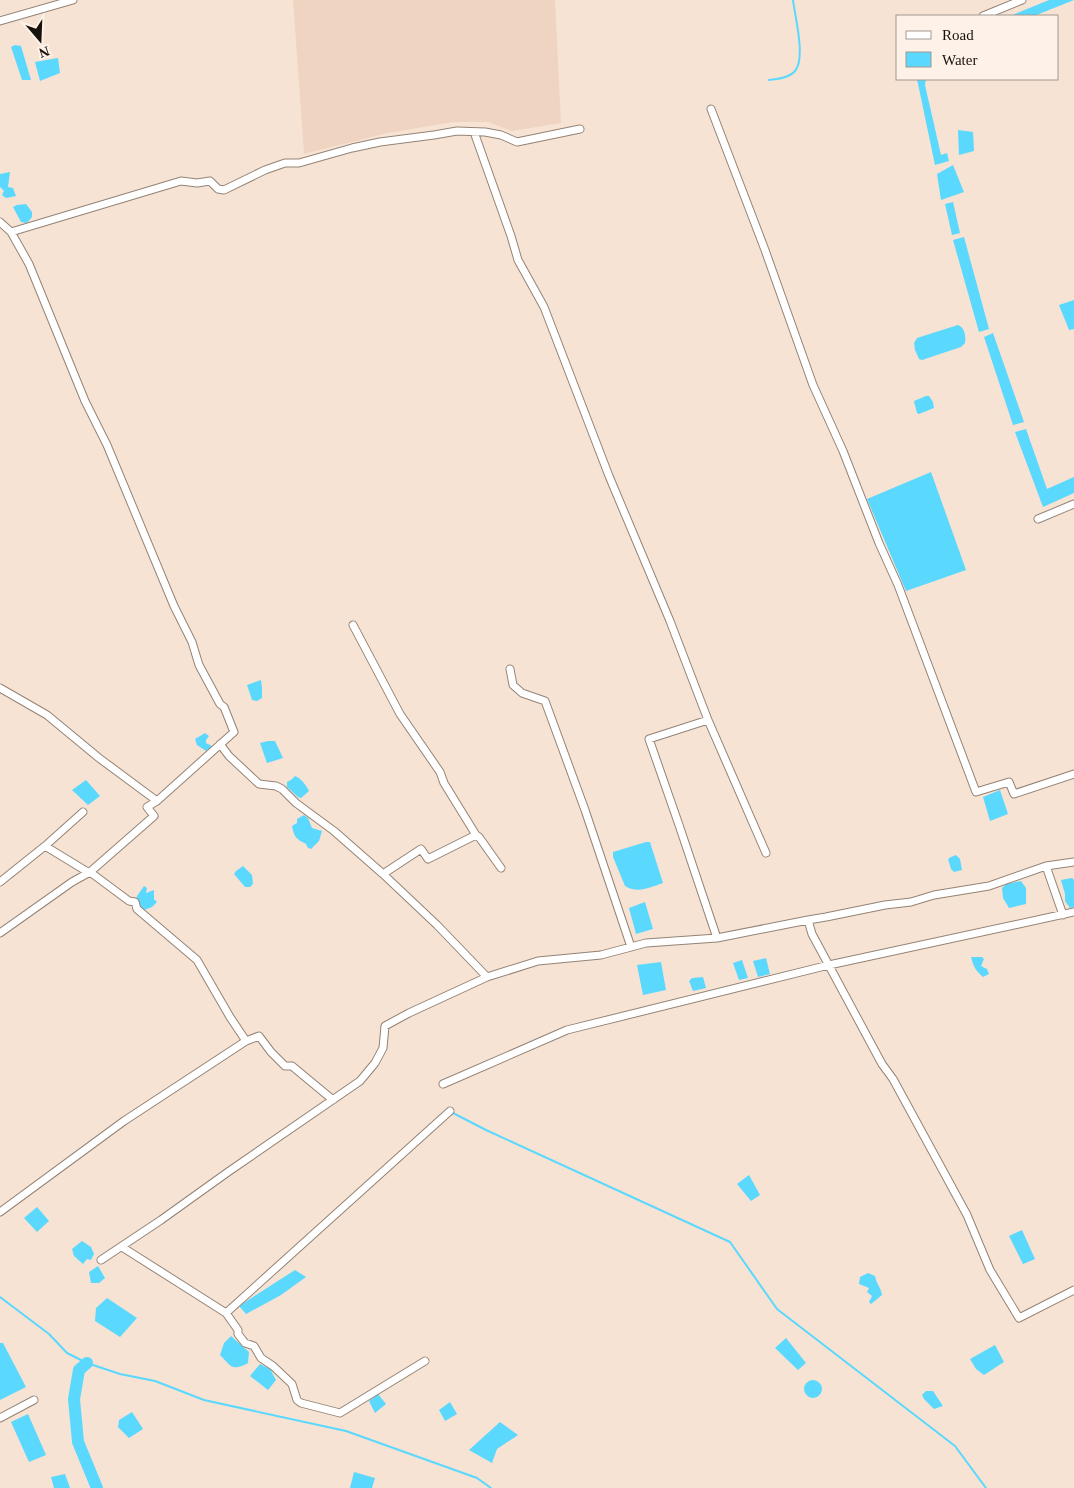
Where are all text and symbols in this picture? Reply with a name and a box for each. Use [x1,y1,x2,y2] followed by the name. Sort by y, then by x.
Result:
[15,15,65,65] north arrow
[896,15,1059,80] legend
[942,27,974,43] text: Road
[37,43,51,61] text: N
[942,52,977,68] text: Water

